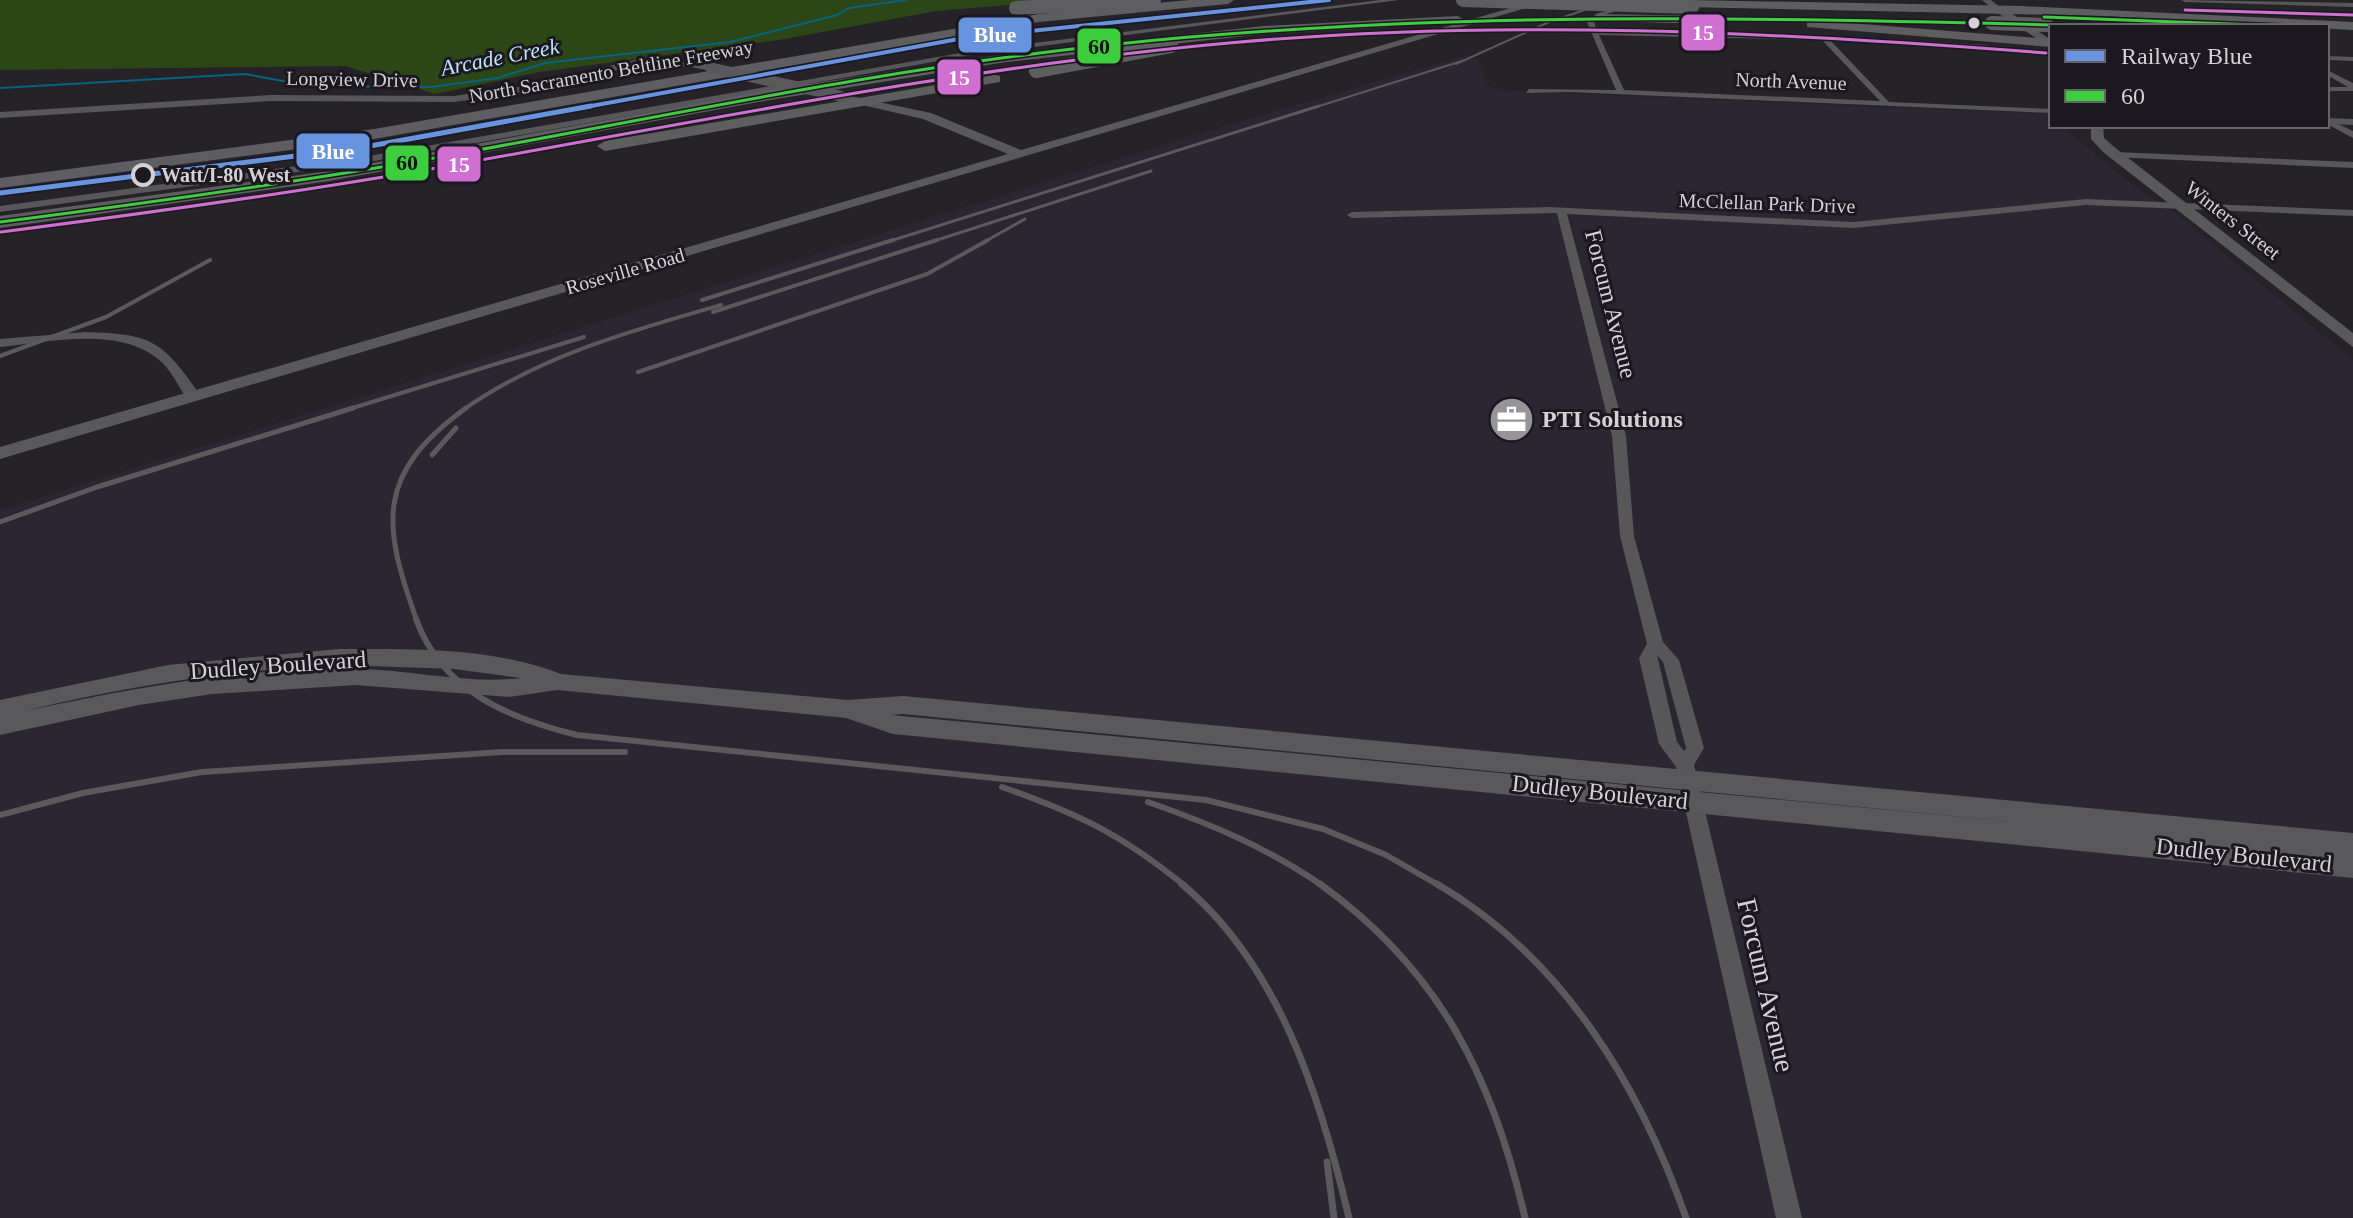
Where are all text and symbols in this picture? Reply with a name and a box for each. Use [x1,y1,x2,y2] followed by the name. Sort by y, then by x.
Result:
[1680,13,1726,52] line badge: 15
[1966,15,1982,31] unlabelled marker
[957,16,1033,54] line badge: Blue
[1692,20,1714,45] text: 15
[974,22,1017,47] text: Blue
[2049,24,2329,128] legend
[1076,27,1122,65] line badge: 60
[437,33,562,81] water label: Arcade Creek
[1088,34,1110,59] text: 60
[467,35,755,108] street label: North Sacramento Beltline Freeway
[2121,43,2252,69] text: Railway Blue
[936,58,982,96] line badge: 15
[948,65,970,90] text: 15
[286,67,418,92] street label: Longview Drive
[1735,68,1847,94] street label: North Avenue
[2121,83,2145,109] text: 60
[295,132,371,170] line badge: Blue
[312,139,355,164] text: Blue
[384,144,430,182] line badge: 60
[436,145,482,183] line badge: 15
[396,150,418,175] text: 60
[448,152,470,177] text: 15
[132,164,154,186] marker: Watt/I-80 West
[161,164,290,186] place label: Watt/I-80 West
[2181,176,2285,264] street label: Winters Street
[1678,189,1856,217] street label: McClellan Park Drive
[1580,227,1642,381] street label: Forcum Avenue
[563,244,687,298] street label: Roseville Road
[1487,395,1535,443] office icon: PTI Solutions
[1542,406,1683,432] place label: PTI Solutions
[189,646,367,684] street label: Dudley Boulevard
[1511,770,1689,814] street label: Dudley Boulevard
[2155,833,2333,877] street label: Dudley Boulevard
[1731,895,1801,1075] street label: Forcum Avenue

